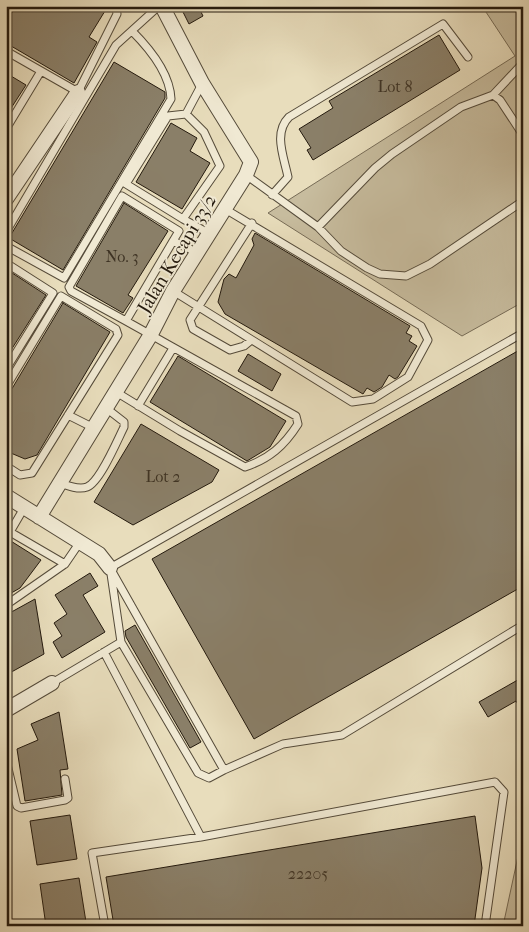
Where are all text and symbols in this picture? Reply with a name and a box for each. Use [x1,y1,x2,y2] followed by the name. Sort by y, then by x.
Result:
[378,77,412,96] house number: Lot 8
[132,190,221,319] street label: Jalan Kecapi 33/2
[105,247,139,266] house number: No. 3
[145,467,181,486] house number: Lot 2
[288,864,328,883] house number: 22205

